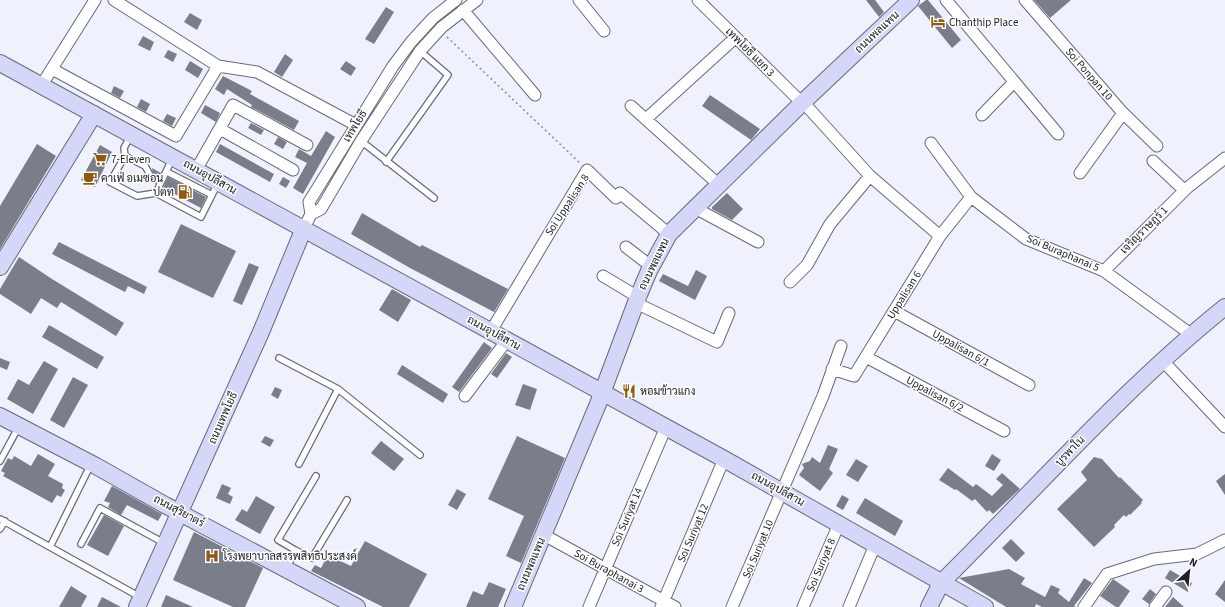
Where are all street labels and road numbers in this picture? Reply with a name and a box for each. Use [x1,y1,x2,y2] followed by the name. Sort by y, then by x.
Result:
[851,7,903,57] street label: ถนนพลแพน
[722,23,779,80] street label: เทพโยธี แยก 3
[1062,44,1116,104] street label: Soi Ponpan 10
[339,107,371,145] street label: เทพโยธี
[180,155,240,199] street label: ถนนอุปลีสาน
[541,171,593,239] street label: Soi Uppalisan 8
[1116,202,1171,257] street label: เจริญราษฎร์ 1
[1024,231,1102,275] street label: Soi Buraphanai 5
[635,236,673,292] street label: ถนนพลแพน
[883,268,925,322] street label: Uppalisan 6
[464,311,524,355] street label: ถนนอุปลีสาน
[930,326,992,370] street label: Uppalisan 6/1
[904,373,966,415] street label: Uppalisan 6/2
[204,389,241,446] street label: ถนนเทพโยธี
[1051,432,1088,469] street label: บูรพาใน
[748,467,808,511] street label: ถนนอุปลีสาน
[608,485,646,549] street label: Soi Suriyat 14
[150,490,208,532] street label: ถนนสุริยาตร์
[674,501,712,565] street label: Soi Suriyat 12
[739,517,777,581] street label: Soi Suriyat 10
[513,535,549,593] street label: ถนนพลแพน
[803,535,839,594] street label: Soi Suriyat 8
[571,546,647,596] street label: Soi Buraphanai 3

